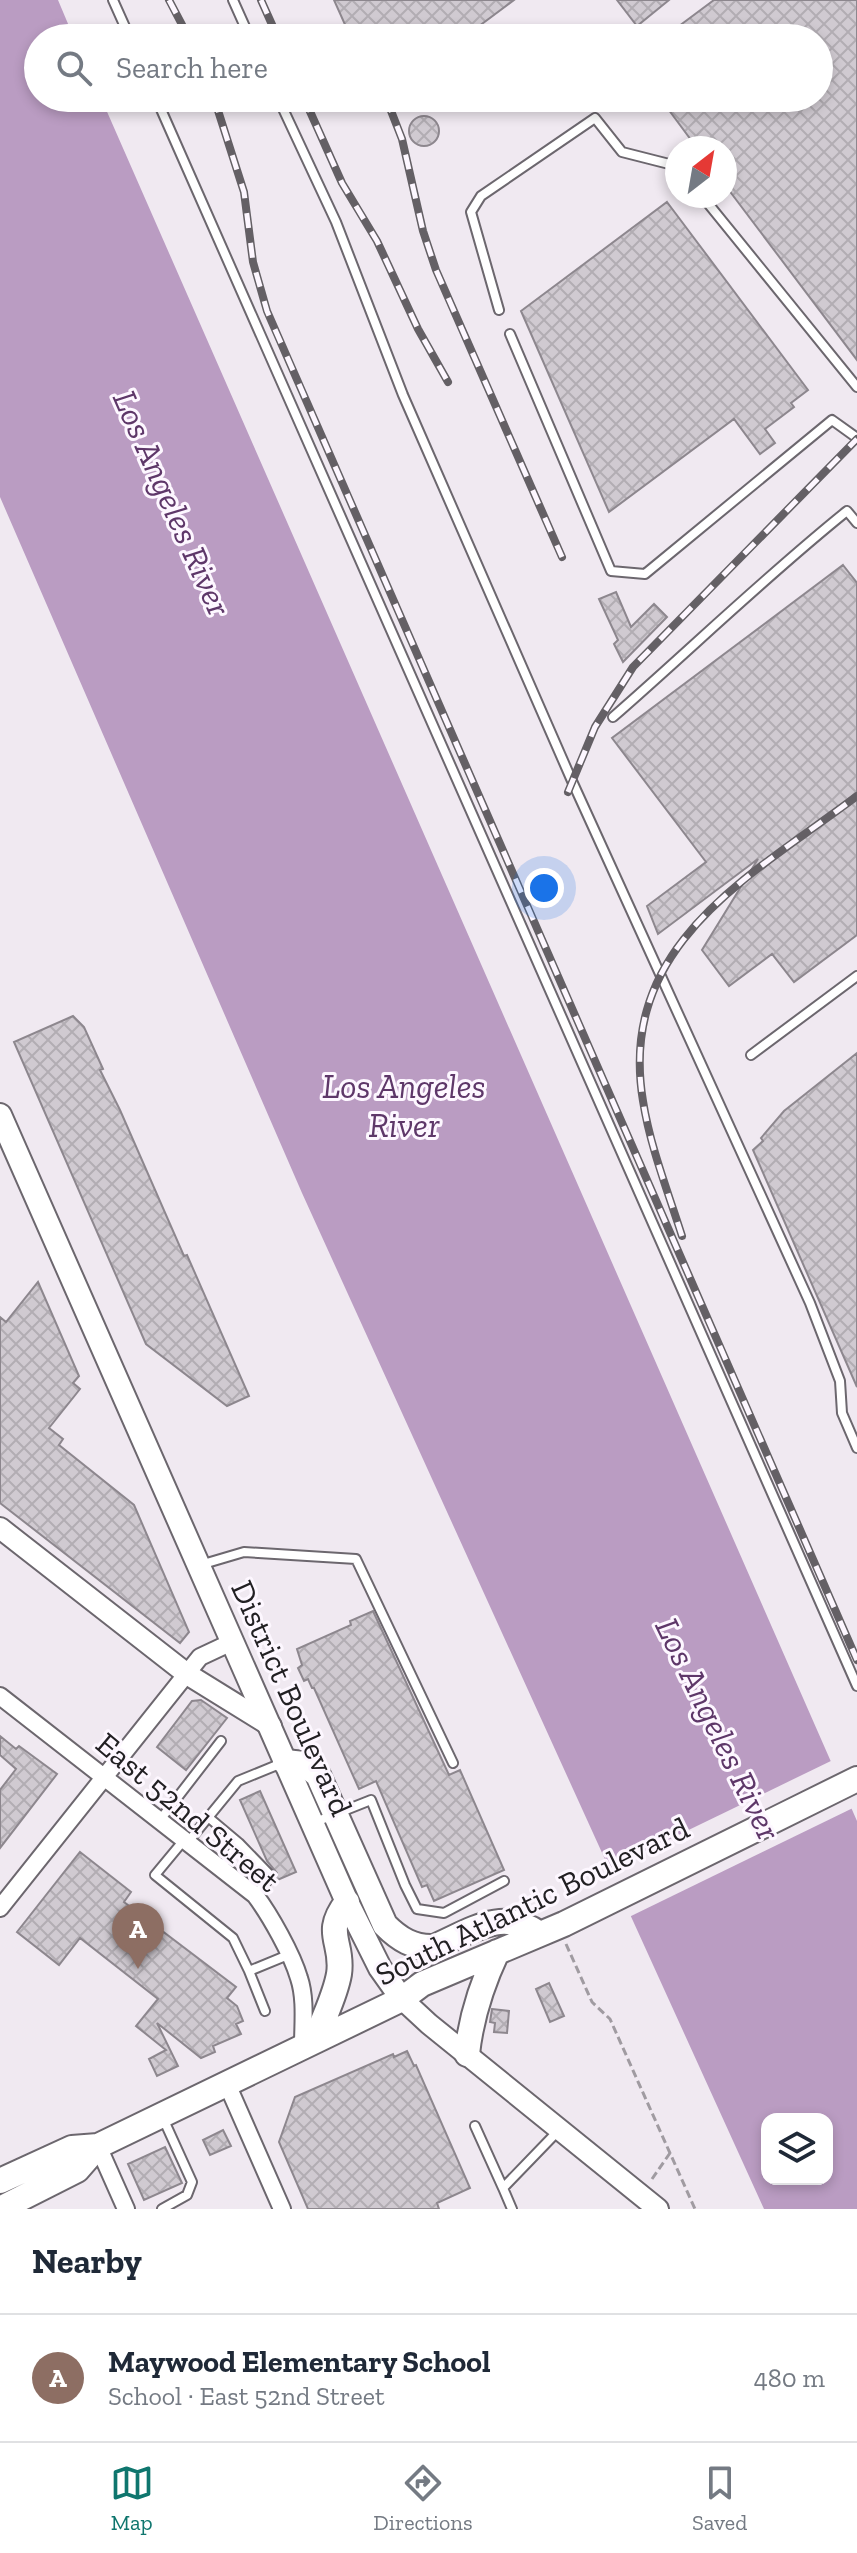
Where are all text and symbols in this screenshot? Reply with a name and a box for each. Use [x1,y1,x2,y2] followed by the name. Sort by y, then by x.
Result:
[24,24,833,112] search box
[52,46,96,90] icon: search
[116,50,268,86] text: Search here
[665,136,737,208] north arrow
[104,384,240,622] water label: Los Angeles River
[524,868,564,908] your location
[322,1066,486,1146] water label: Los Angeles River
[223,1575,361,1822] street label: District Boulevard
[646,1611,790,1847] water label: Los Angeles River
[89,1724,288,1900] street label: East 52nd Street
[369,1808,695,1993] street label: South Atlantic Boulevard
[112,1903,164,1969] pin: A
[761,2113,833,2185] map controls
[761,2113,833,2185] button: layers
[32,2241,142,2282] text: Nearby
[108,2344,491,2380] text: Maywood Elementary School
[49,2362,67,2394] text: A
[754,2362,825,2394] text: 480 m
[108,2380,385,2412] text: School · East 52nd Street
[110,2461,154,2536] tab: Map
[373,2461,473,2536] tab: Directions
[692,2461,747,2536] tab: Saved

